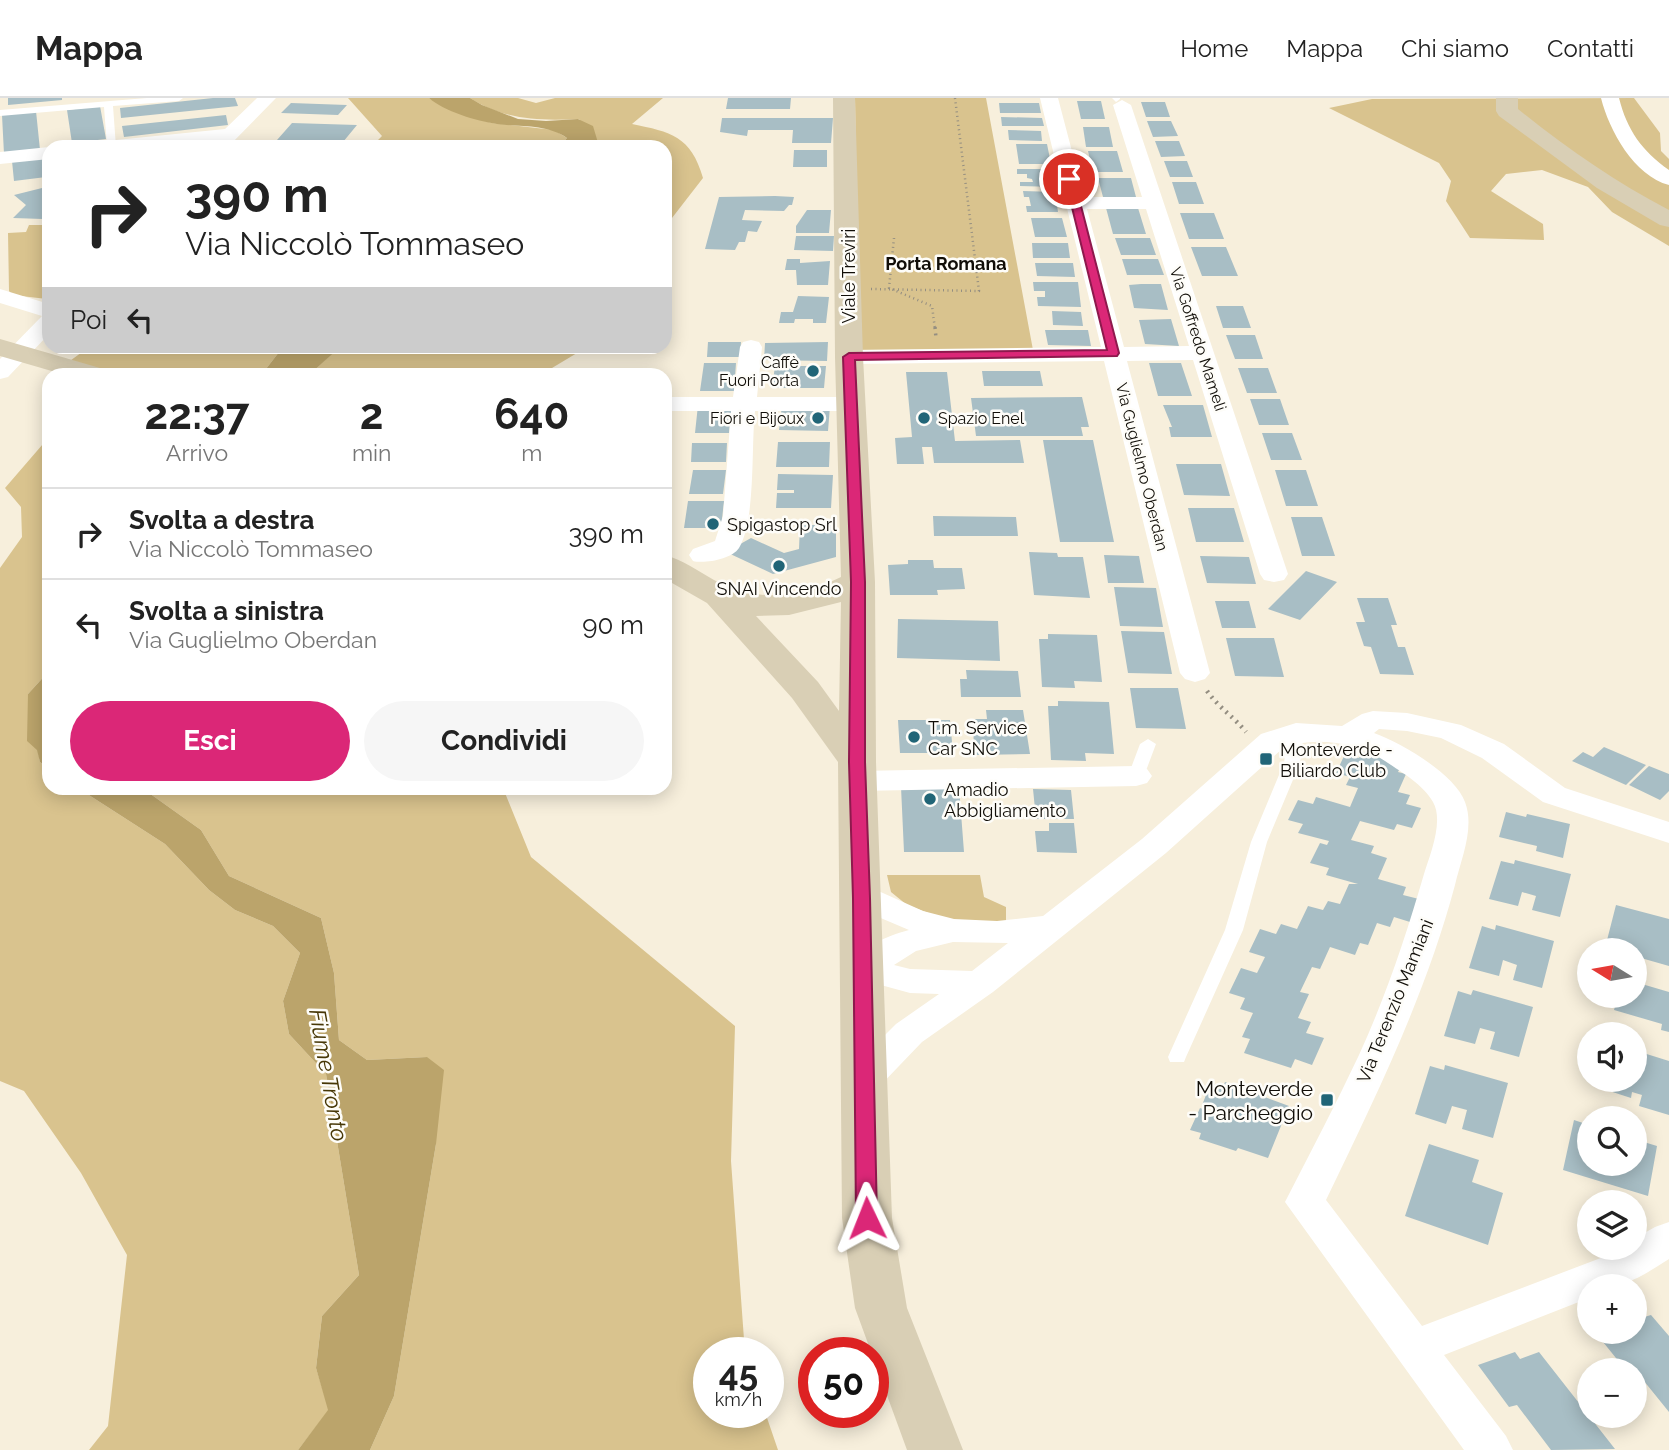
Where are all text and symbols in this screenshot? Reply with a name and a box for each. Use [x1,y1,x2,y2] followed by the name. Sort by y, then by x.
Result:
[35,29,143,68] text: Mappa
[1180,34,1248,63] text: Home
[1286,34,1363,63] text: Mappa
[1401,34,1509,63] text: Chi siamo
[1547,34,1634,63] text: Contatti
[1039,149,1099,209] pin
[1050,160,1088,198] icon: arrive
[185,166,329,223] text: 390 m
[70,168,161,259] icon: right
[185,225,524,262] text: Via Niccolò Tommaseo
[838,229,859,323] street label: Viale Treviri
[885,253,1007,274] district label: Porta Romana
[1166,265,1230,413] street label: Via Goffredo Mameli
[121,301,159,339] icon: left
[70,305,107,335] text: Poi
[719,353,799,390] place label: Caffè Fuori Porta
[805,363,821,379] marker: Caffè Fuori Porta
[1112,381,1172,553] street label: Via Guglielmo Oberdan
[145,390,249,439] text: 22:37
[360,390,384,439] text: 2
[494,390,569,439] text: 640
[710,409,804,428] place label: Fiori e Bijoux
[938,409,1025,428] place label: Spazio Enel
[810,410,826,426] marker: Fiori e Bijoux
[916,410,932,426] marker: Spazio Enel
[166,439,228,466] text: Arrivo
[352,439,392,466] text: min
[521,439,542,466] text: m
[129,505,315,535] text: Svolta a destra
[727,514,837,535] place label: Spigastop Srl
[70,515,108,553] icon: right
[705,516,721,532] marker: Spigastop Srl
[568,519,644,549] text: 390 m
[129,535,373,562] text: Via Niccolò Tommaseo
[771,558,787,574] marker: SNAI Vincendo
[717,578,842,599] place label: SNAI Vincendo
[129,596,324,626] text: Svolta a sinistra
[70,606,108,644] icon: left
[582,610,644,640] text: 90 m
[129,626,377,653] text: Via Guglielmo Oberdan
[70,701,350,781] button: Esci
[364,701,644,781] button: Condividi
[928,717,1028,759] place label: T.m. Service Car SNC
[906,729,922,745] marker: T.m. Service Car SNC
[1280,739,1393,781] place label: Monteverde - Biliardo Club
[1258,751,1274,767] marker: Monteverde - Biliardo Club
[944,779,1066,821] place label: Amadio Abbigliamento
[922,791,938,807] marker: Amadio Abbigliamento
[1353,916,1437,1086] street label: Via Terenzio Mamiani
[1577,938,1647,1008] north arrow
[1577,938,1647,1428] map controls
[304,1007,354,1143] water label: Fiume Tronto
[1577,1022,1647,1092] button: sound
[1188,1076,1313,1125] place label: Monteverde - Parcheggio
[1319,1092,1335,1108] marker: Monteverde - Parcheggio
[1577,1106,1647,1176] button: search
[830,1181,904,1255] position arrow
[1577,1190,1647,1260] button: layers
[1577,1274,1647,1344] button: +
[798,1337,889,1428] speed limit sign: 50
[719,1353,758,1394] text: 45
[1577,1358,1647,1428] button: −
[715,1389,762,1410] text: km/h

